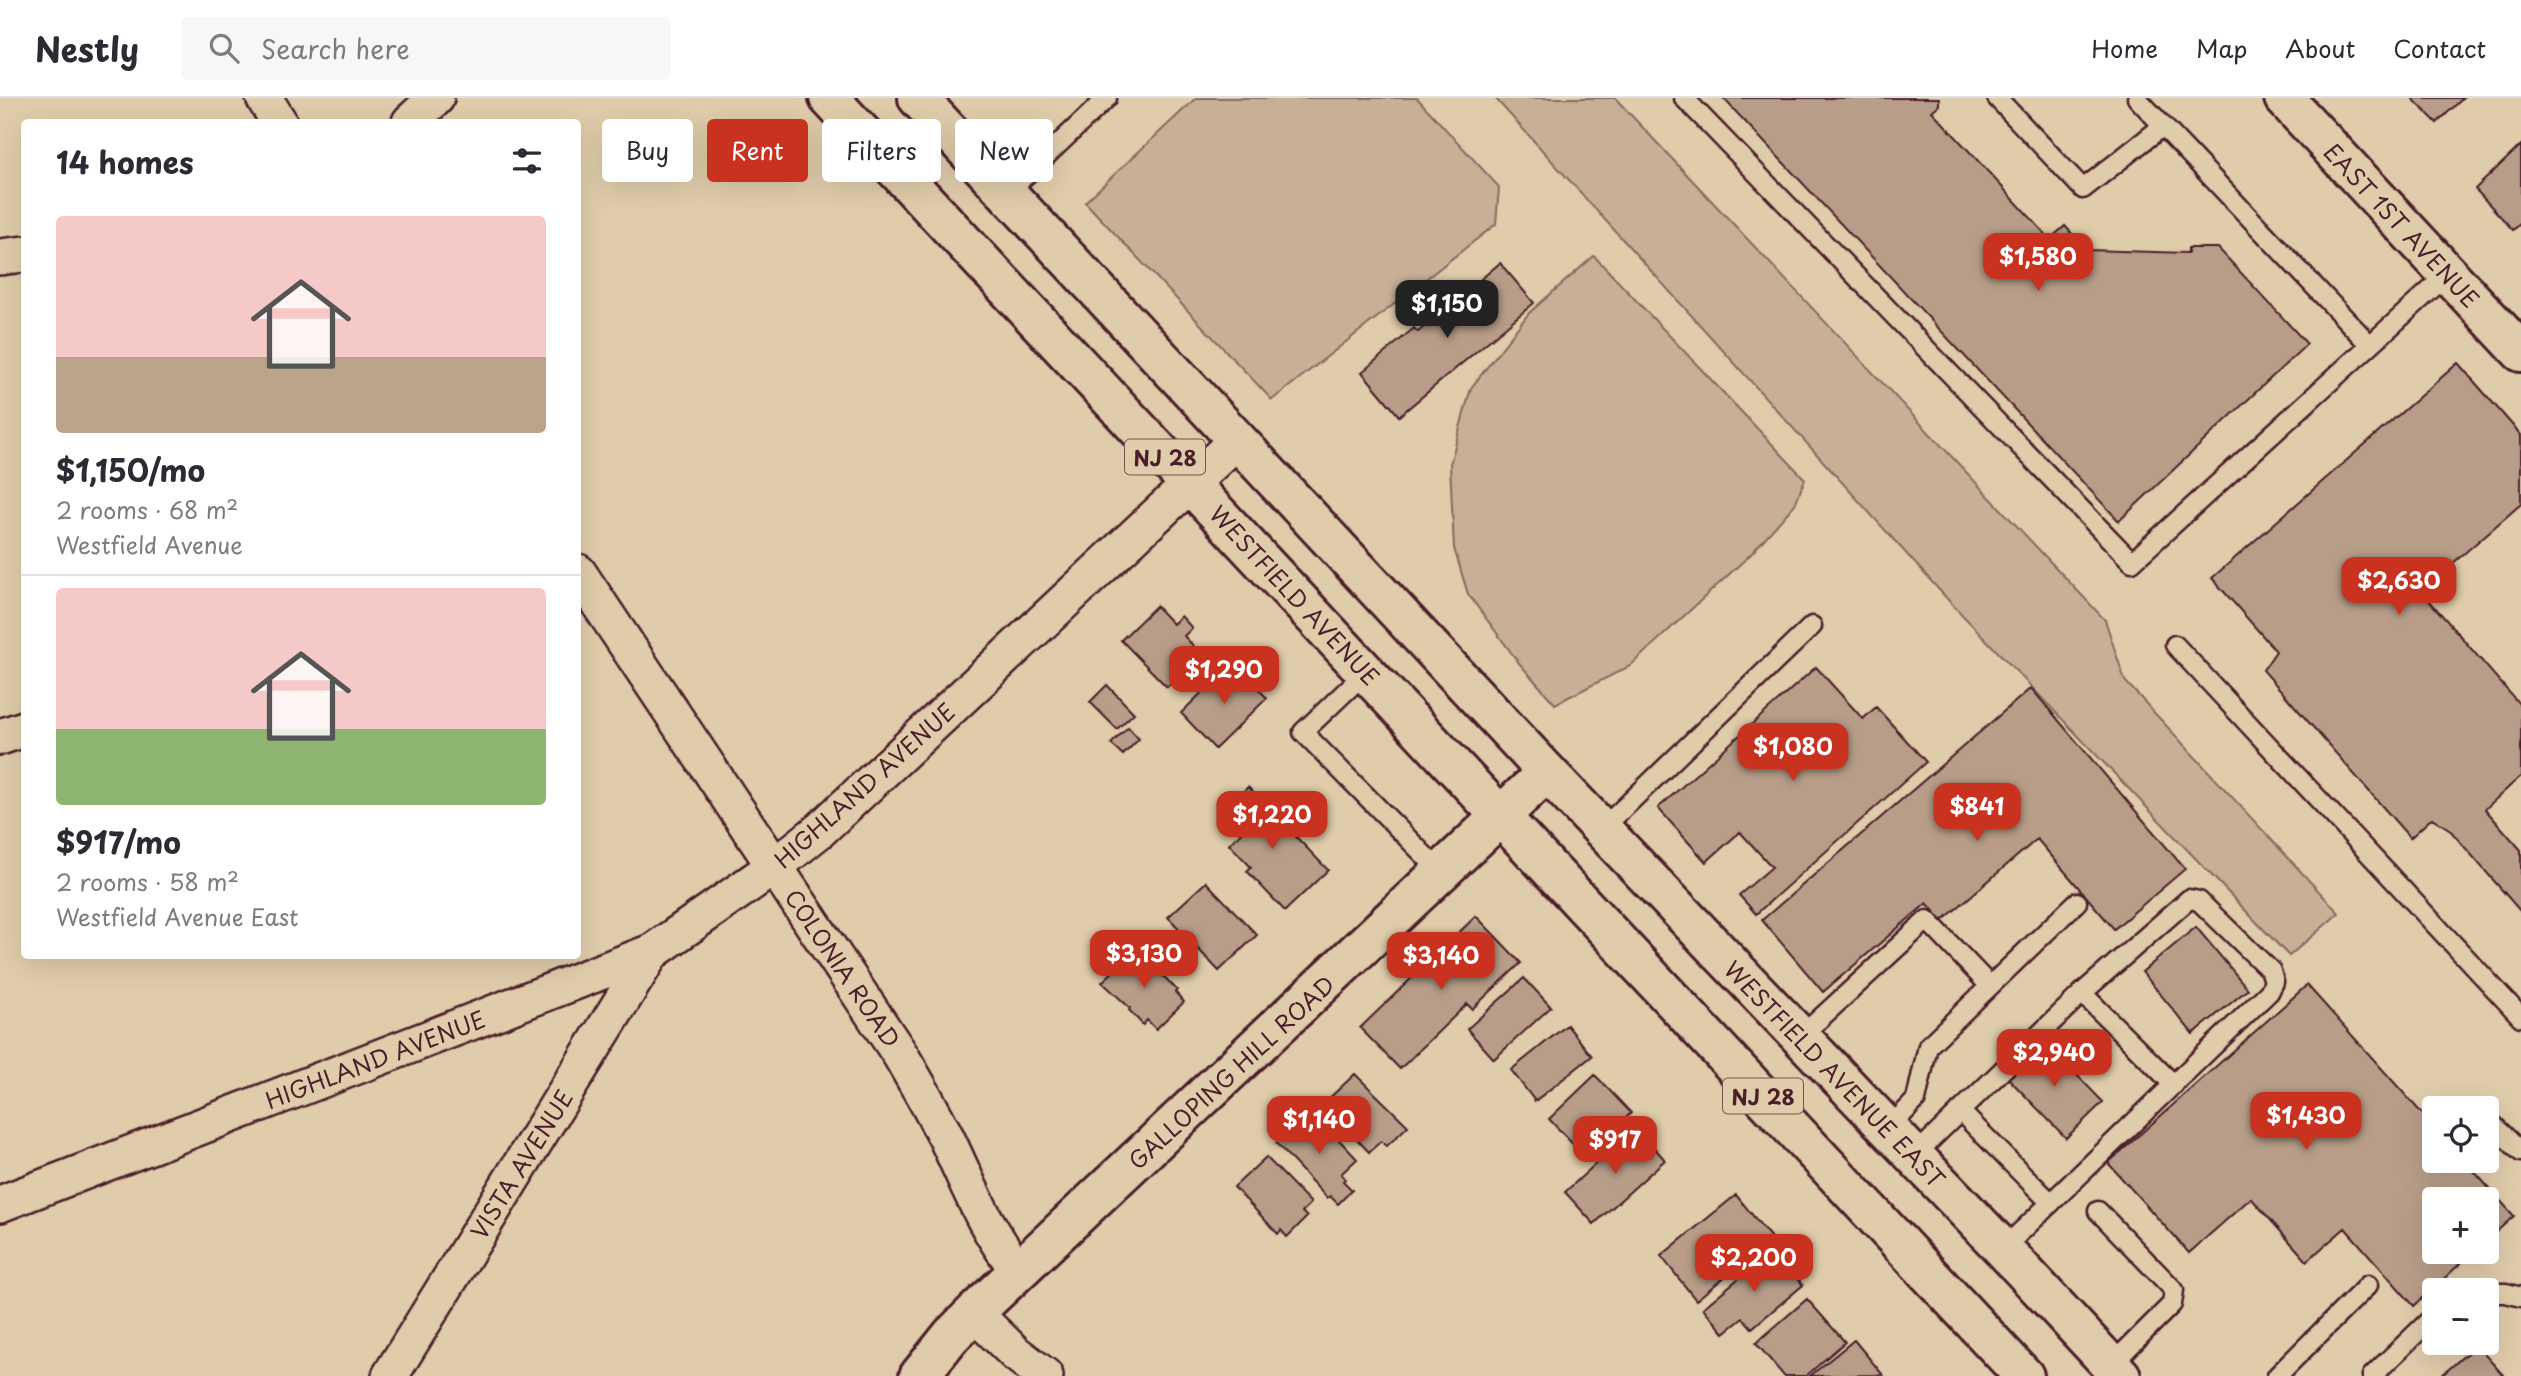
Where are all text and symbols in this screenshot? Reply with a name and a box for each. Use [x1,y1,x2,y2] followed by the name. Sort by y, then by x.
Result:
[181,17,671,80] search box
[35,23,139,73] text: Nestly
[205,29,243,67] icon: search
[261,29,410,68] text: Search here
[2091,30,2158,66] text: Home
[2196,30,2247,66] text: Map
[2285,30,2355,66] text: About
[2393,30,2486,66] text: Contact
[602,119,693,182] chip: Buy
[707,119,808,182] chip: Rent
[822,119,941,182] chip: Filters
[955,119,1053,182] chip: New
[2316,135,2488,315] street label: EAST 1ST AVENUE
[56,139,194,184] text: 14 homes
[508,142,546,180] icon: filters
[1981,234,2095,293] pin: $1,580
[1999,238,2077,273] text: $1,580
[238,261,364,387] icon: home
[1390,280,1504,340] pin: $1,150
[1411,285,1483,320] text: $1,150
[1125,440,1205,474] road number: NJ 28
[56,447,205,492] text: $1,150/mo
[56,492,238,527] text: 2 rooms · 68 m²
[1202,497,1388,693] street label: WESTFIELD AVENUE
[56,527,243,562] text: Westfield Avenue
[2342,558,2456,617] pin: $2,630
[2357,562,2441,597] text: $2,630
[238,633,364,759] icon: home
[1167,646,1281,706] pin: $1,290
[1185,651,1263,686] text: $1,290
[766,694,962,876] street label: HIGHLAND AVENUE
[1736,724,1850,783] pin: $1,080
[1753,728,1833,763] text: $1,080
[1936,784,2018,843] pin: $841
[1950,788,2004,823] text: $841
[1215,792,1329,851] pin: $1,220
[1232,796,1312,831] text: $1,220
[56,819,181,864] text: $917/mo
[56,864,239,899] text: 2 rooms · 58 m²
[777,882,909,1054] street label: COLONIA ROAD
[56,899,298,934] text: Westfield Avenue East
[1087,930,1201,990] pin: $3,130
[1384,932,1498,992] pin: $3,140
[1106,935,1182,970] text: $3,130
[1403,937,1479,972] text: $3,140
[1717,952,1954,1196] street label: WESTFIELD AVENUE EAST
[1120,967,1342,1177] street label: GALLOPING HILL ROAD
[260,1001,490,1117] street label: HIGHLAND AVENUE
[1997,1030,2111,1089] pin: $2,940
[2013,1034,2095,1069] text: $2,940
[1723,1079,1803,1114] road number: NJ 28
[461,1083,581,1245] street label: VISTA AVENUE
[2249,1093,2363,1152] pin: $1,430
[1262,1096,1376,1156] pin: $1,140
[2422,1096,2499,1355] map controls
[2422,1096,2499,1173] button: locate
[2266,1097,2346,1132] text: $1,430
[1283,1101,1355,1136] text: $1,140
[1574,1116,1656,1176] pin: $917
[1589,1121,1641,1156] text: $917
[2422,1187,2499,1264] button: +
[1697,1234,1811,1294] pin: $2,200
[1711,1239,1797,1274] text: $2,200
[2422,1278,2499,1355] button: −

